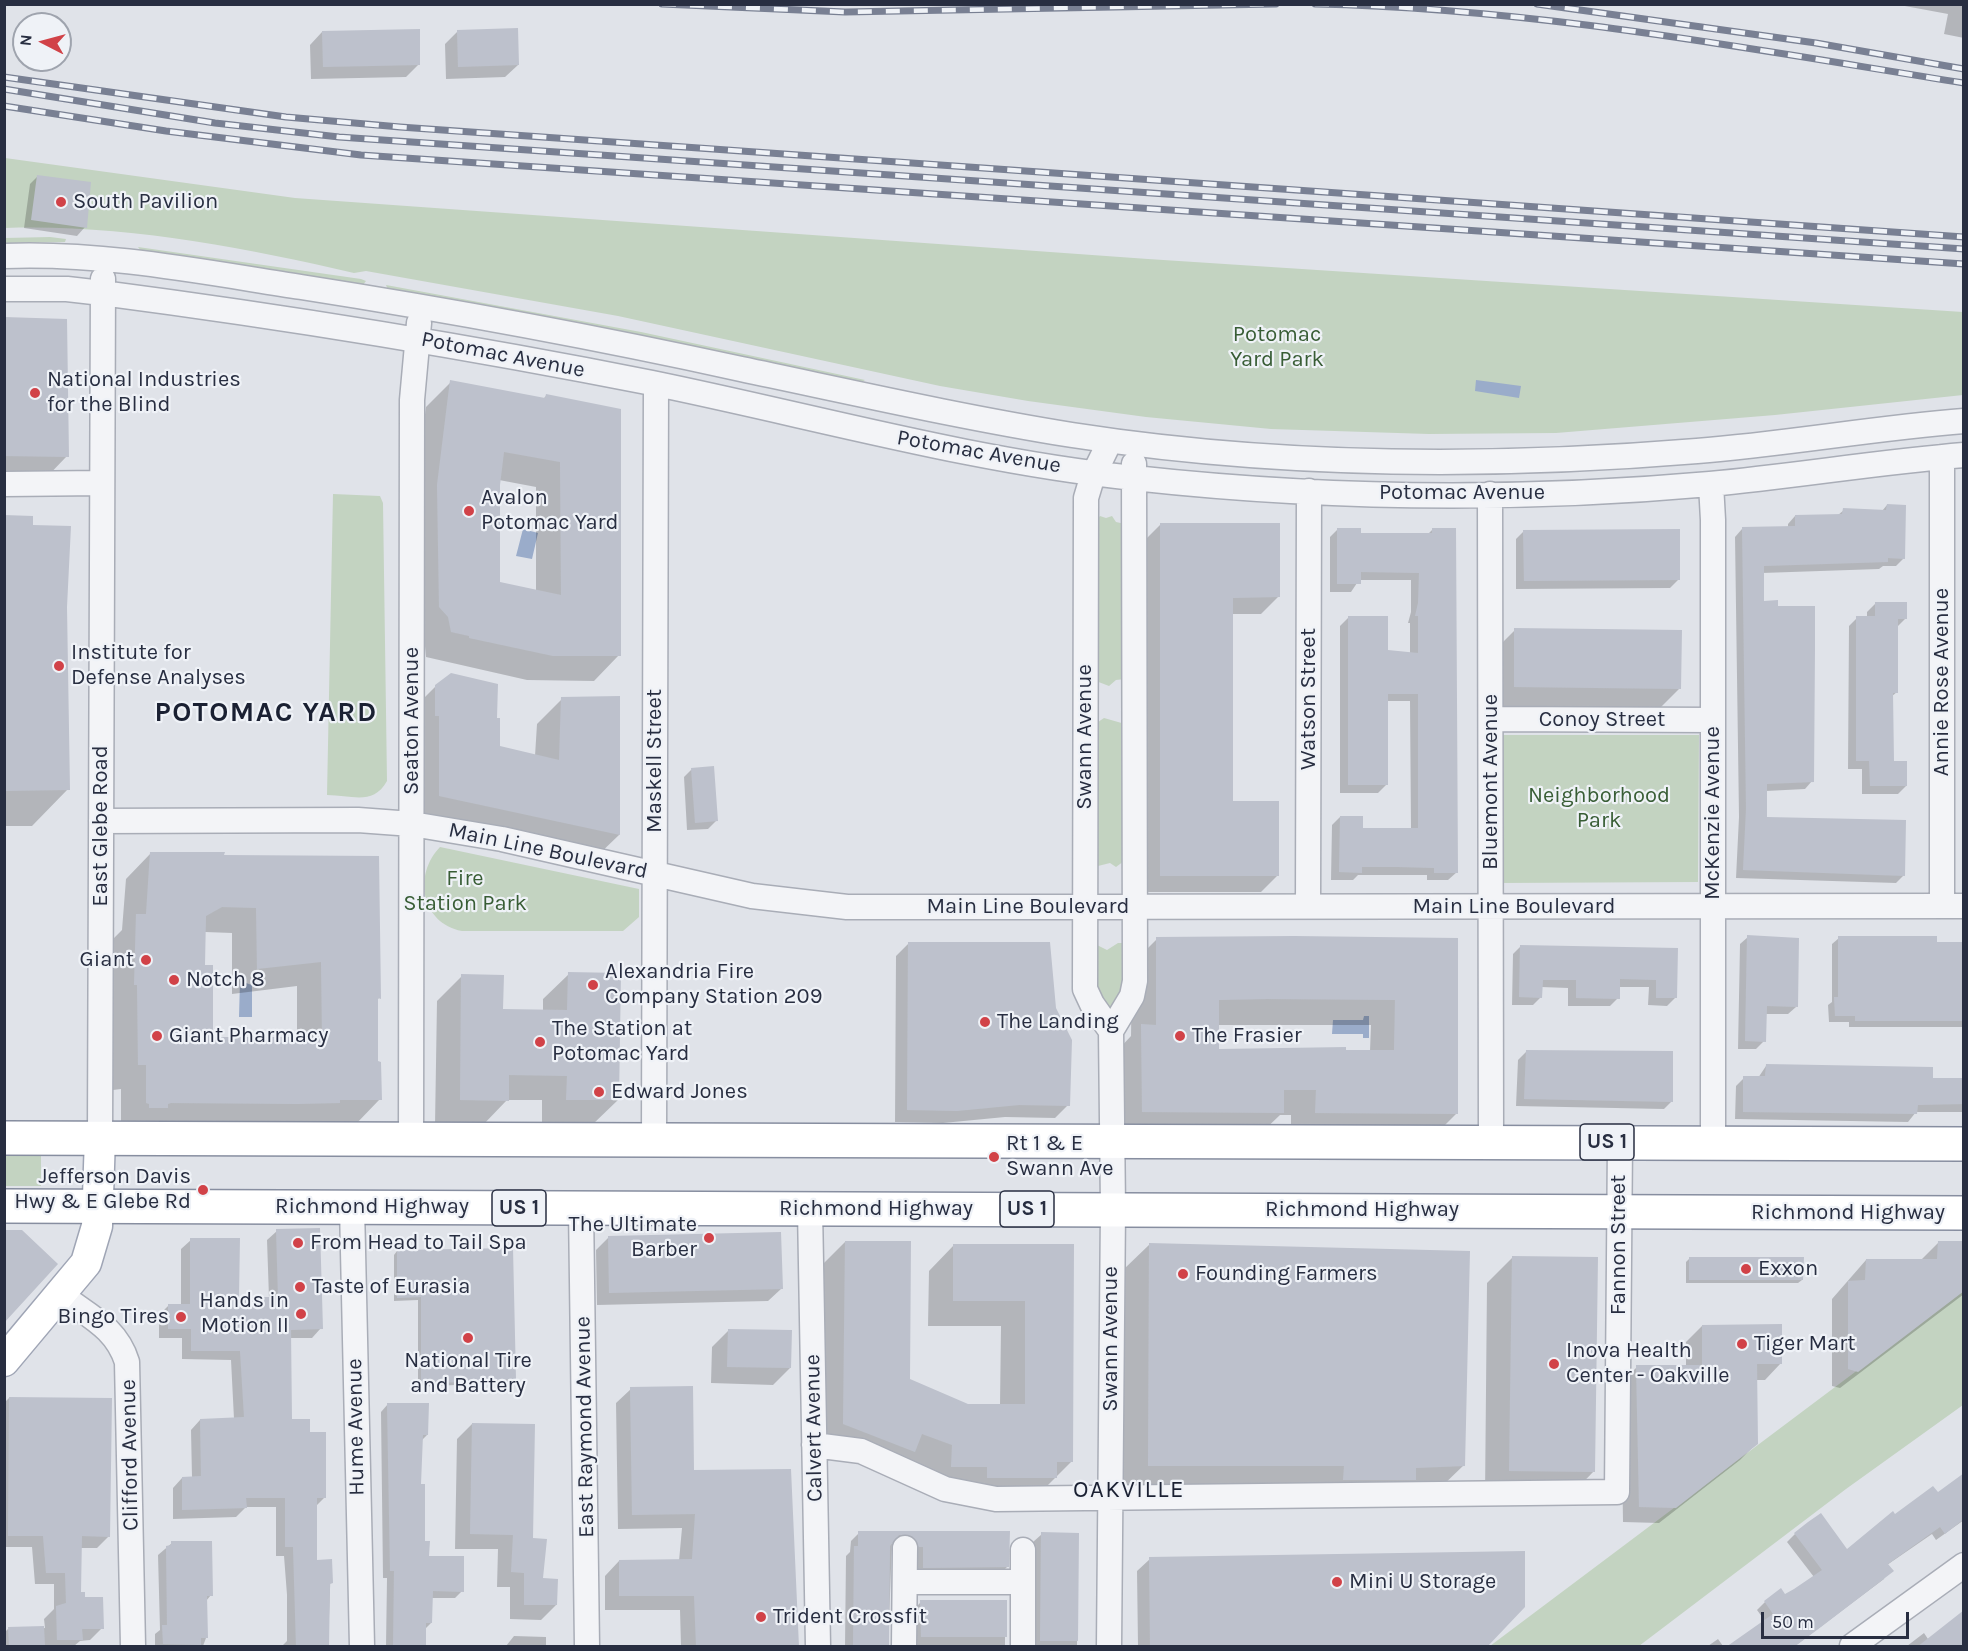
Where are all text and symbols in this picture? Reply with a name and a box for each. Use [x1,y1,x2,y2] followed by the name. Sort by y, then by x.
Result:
[12,12,72,72] north arrow
[16,34,36,47] text: N
[73,189,218,215] place label: South Pavilion
[54,195,68,209] marker: South Pavilion
[1230,322,1324,374] park label: Potomac Yard Park
[419,326,587,384] street label: Potomac Avenue
[47,367,241,418] place label: National Industries for the Blind
[28,386,42,400] marker: National Industries for the Blind
[895,425,1063,479] street label: Potomac Avenue
[1379,480,1545,506] street label: Potomac Avenue
[481,485,619,536] place label: Avalon Potomac Yard
[462,504,476,518] marker: Avalon Potomac Yard
[1929,588,1955,776] street label: Annie Rose Avenue
[1296,628,1322,770] street label: Watson Street
[71,640,246,692] place label: Institute for Defense Analyses
[399,647,425,795] street label: Seaton Avenue
[52,659,66,673] marker: Institute for Defense Analyses
[1072,664,1098,810] street label: Swann Avenue
[642,689,668,833] street label: Maskell Street
[1478,694,1504,870] street label: Bluemont Avenue
[154,696,378,730] district label: POTOMAC YARD
[1539,707,1665,733] street label: Conoy Street
[1700,726,1726,900] street label: McKenzie Avenue
[88,745,114,907] street label: East Glebe Road
[1528,783,1670,834] park label: Neighborhood Park
[446,817,650,885] street label: Main Line Boulevard
[403,866,527,918] park label: Fire Station Park
[926,894,1130,920] street label: Main Line Boulevard
[1412,894,1616,920] street label: Main Line Boulevard
[80,947,134,973] place label: Giant
[139,953,153,967] marker: Giant
[605,959,822,1010] place label: Alexandria Fire Company Station 209
[186,967,265,993] place label: Notch 8
[167,973,181,987] marker: Notch 8
[586,978,600,992] marker: Alexandria Fire Company Station 209
[997,1009,1119,1035] place label: The Landing
[978,1015,992,1029] marker: The Landing
[552,1016,692,1068] place label: The Station at Potomac Yard
[169,1023,328,1049] place label: Giant Pharmacy
[1192,1023,1302,1049] place label: The Frasier
[150,1029,164,1043] marker: Giant Pharmacy
[1173,1029,1187,1043] marker: The Frasier
[533,1035,547,1049] marker: The Station at Potomac Yard
[611,1079,748,1105] place label: Edward Jones
[592,1085,606,1099] marker: Edward Jones
[1580,1124,1634,1160] road number: US 1
[1006,1131,1114,1182] place label: Rt 1 & E Swann Ave
[987,1150,1001,1164] marker: Rt 1 & E Swann Ave
[14,1164,191,1216] place label: Jefferson Davis Hwy & E Glebe Rd
[1606,1175,1632,1315] street label: Fannon Street
[196,1183,210,1197] marker: Jefferson Davis Hwy & E Glebe Rd
[492,1190,546,1226] road number: US 1
[1000,1191,1054,1227] road number: US 1
[275,1194,469,1220] street label: Richmond Highway
[779,1196,973,1222] street label: Richmond Highway
[1265,1197,1459,1223] street label: Richmond Highway
[1751,1200,1945,1226] street label: Richmond Highway
[569,1212,697,1264] place label: The Ultimate Barber
[310,1230,527,1256] place label: From Head to Tail Spa
[702,1231,716,1245] marker: The Ultimate Barber
[291,1236,305,1250] marker: From Head to Tail Spa
[1758,1256,1818,1282] place label: Exxon
[1195,1261,1378,1287] place label: Founding Farmers
[1739,1262,1753,1276] marker: Exxon
[1098,1266,1124,1412] street label: Swann Avenue
[1176,1267,1190,1281] marker: Founding Farmers
[312,1274,470,1300] place label: Taste of Eurasia
[293,1280,307,1294] marker: Taste of Eurasia
[199,1288,289,1340] place label: Hands in Motion II
[57,1304,169,1330] place label: Bingo Tires
[294,1307,308,1321] marker: Hands in Motion II
[174,1310,188,1324] marker: Bingo Tires
[570,1316,600,1538] street label: East Raymond Avenue
[461,1331,475,1345] marker: National Tire and Battery
[1754,1331,1855,1357] place label: Tiger Mart
[1735,1337,1749,1351] marker: Tiger Mart
[1566,1338,1730,1390] place label: Inova Health Center - Oakville
[404,1348,532,1400] place label: National Tire and Battery
[800,1354,828,1502] street label: Calvert Avenue
[1547,1357,1561,1371] marker: Inova Health Center - Oakville
[342,1358,370,1496] street label: Hume Avenue
[115,1379,145,1531] street label: Clifford Avenue
[1073,1476,1185,1504] district label: OAKVILLE
[1349,1569,1496,1595] place label: Mini U Storage
[1330,1575,1344,1589] marker: Mini U Storage
[1764,1600,1912,1638] scale bar
[773,1604,927,1630] place label: Trident Crossfit
[754,1610,768,1624] marker: Trident Crossfit
[1772,1611,1814,1633] text: 50 m

